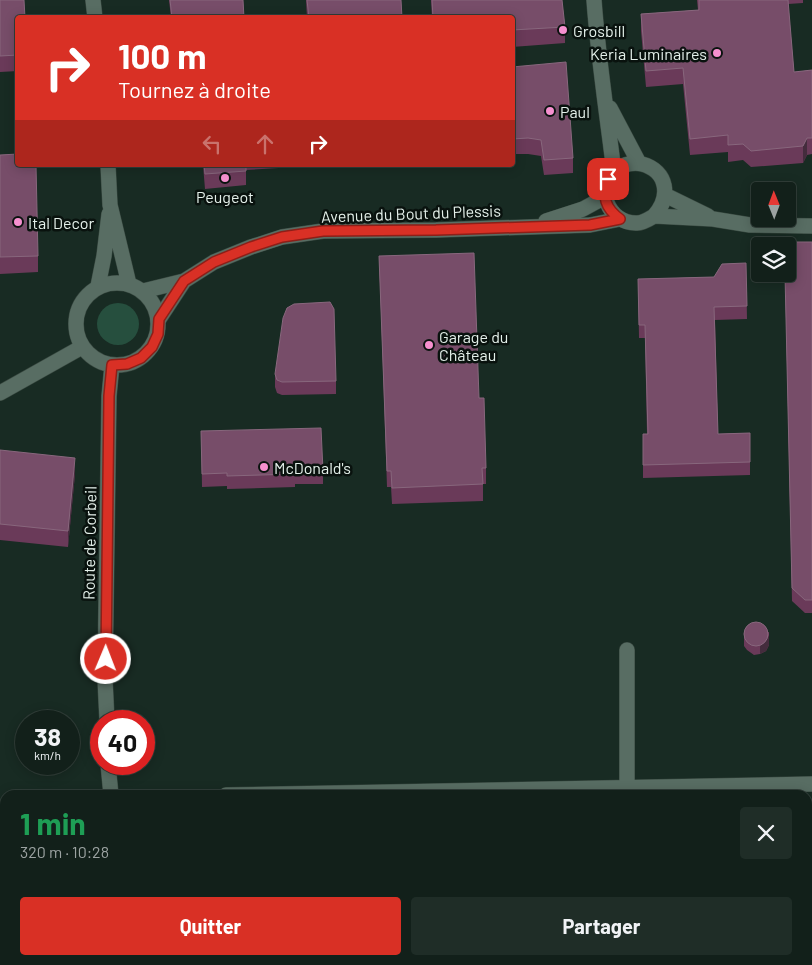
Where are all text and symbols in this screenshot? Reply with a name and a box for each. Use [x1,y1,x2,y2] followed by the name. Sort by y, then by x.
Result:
[573,21,625,40] place label: Grosbill
[557,24,569,36] marker: Grosbill
[118,34,207,76] text: 100 m
[35,35,100,100] icon: right
[590,44,707,63] place label: Keria Luminaires
[711,47,723,59] marker: Keria Luminaires
[118,76,271,102] text: Tournez à droite
[560,102,590,121] place label: Paul
[544,105,556,117] marker: Paul
[198,130,226,158] icon: left
[251,130,279,158] icon: ahead
[304,130,332,158] icon: right
[587,158,629,200] pin
[594,165,622,193] icon: arrive
[219,172,231,184] marker: Peugeot
[751,182,796,228] north arrow
[751,182,796,282] map controls
[196,187,254,206] place label: Peugeot
[321,200,501,226] street label: Avenue du Bout du Plessis
[28,213,94,232] place label: Ital Decor
[12,216,24,228] marker: Ital Decor
[751,237,796,282] button: layers
[439,327,508,364] place label: Garage du Château
[423,339,435,351] marker: Garage du Château
[274,458,351,477] place label: McDonald's
[258,461,270,473] marker: McDonald's
[79,486,99,600] street label: Route de Corbeil
[79,632,131,684] position arrow
[90,710,155,775] speed limit sign: 40
[34,721,61,751] text: 38
[34,748,61,762] text: km/h
[20,805,86,841] text: 1 min
[740,807,792,859] button: close
[20,842,109,861] text: 320 m · 10:28
[20,897,401,955] button: Quitter
[411,897,792,955] button: Partager

